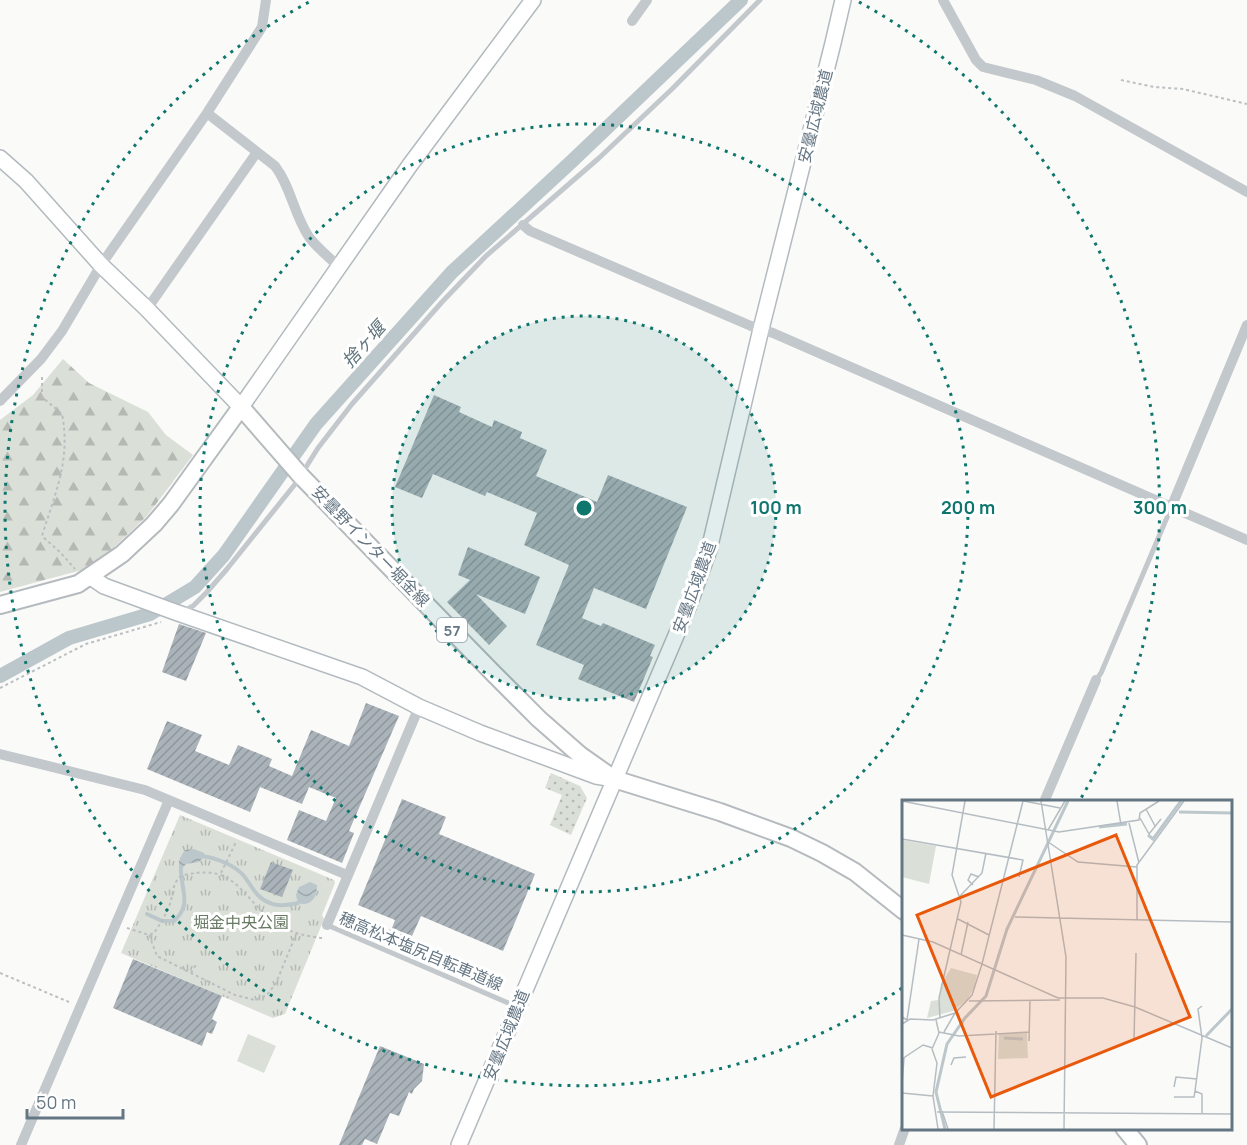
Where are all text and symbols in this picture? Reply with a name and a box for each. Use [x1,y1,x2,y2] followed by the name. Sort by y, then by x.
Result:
[793,67,837,165] street label: 安曇広域農道
[336,314,392,372] water label: 捨ヶ堰
[308,481,434,611] street label: 安曇野インター堀金線
[750,495,802,519] text: 100 m
[941,495,995,519] text: 200 m
[1133,495,1187,519] text: 300 m
[574,498,594,518] centre of rings
[667,538,721,636] street label: 安曇広域農道
[437,618,467,642] road number: 57
[902,800,1232,1130] inset map
[336,906,506,996] street label: 穂高松本塩尻自転車道線
[193,911,289,933] park label: 堀金中央公園
[478,986,534,1084] street label: 安曇広域農道
[27,1082,123,1120] scale bar
[36,1090,76,1114] text: 50 m

